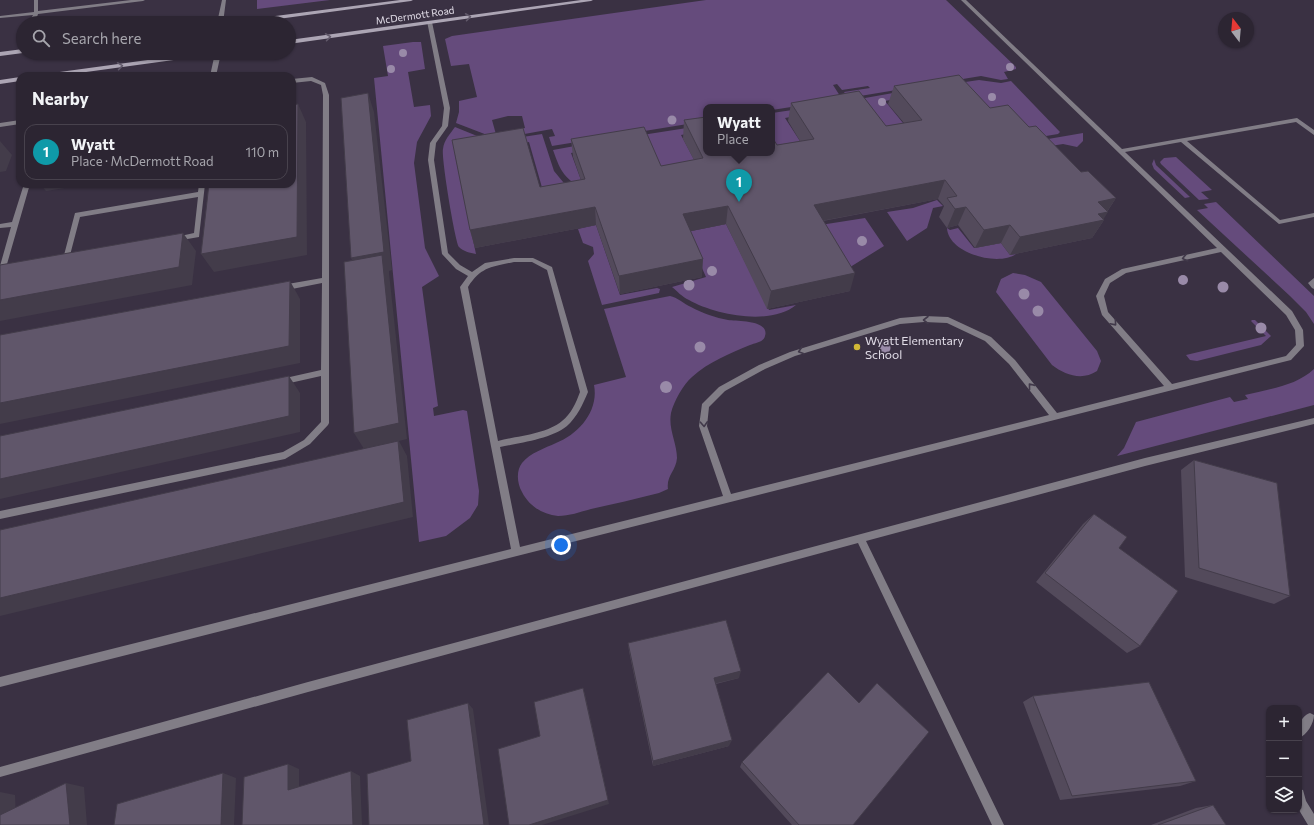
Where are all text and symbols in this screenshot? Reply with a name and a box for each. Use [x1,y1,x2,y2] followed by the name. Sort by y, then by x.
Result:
[375,4,455,26] street label: McDermott Road
[1218,12,1254,48] north arrow
[465,13,471,22] one-way arrow
[16,16,296,60] search box
[30,27,52,49] icon: search
[62,29,141,47] text: Search here
[325,33,331,42] one-way arrow
[117,62,123,71] one-way arrow
[32,88,89,109] text: Nearby
[703,104,775,156] popup
[717,113,761,131] text: Wyatt
[717,131,749,147] text: Place
[71,135,115,153] text: Wyatt
[43,144,49,160] text: 1
[246,144,279,160] text: 110 m
[71,153,214,169] text: Place · McDermott Road
[726,169,752,202] pin: 1
[1182,253,1188,261] one-way arrow
[923,316,929,324] one-way arrow
[1109,319,1116,326] one-way arrow
[865,333,964,361] place label: Wyatt Elementary School
[852,342,862,352] marker: Wyatt Elementary School
[798,346,805,355] one-way arrow
[1029,384,1036,391] one-way arrow
[700,421,709,428] one-way arrow
[551,535,571,555] your location
[1266,705,1302,813] map controls
[1266,705,1302,741] button: +
[1266,741,1302,777] button: −
[1266,777,1302,813] button: layers

